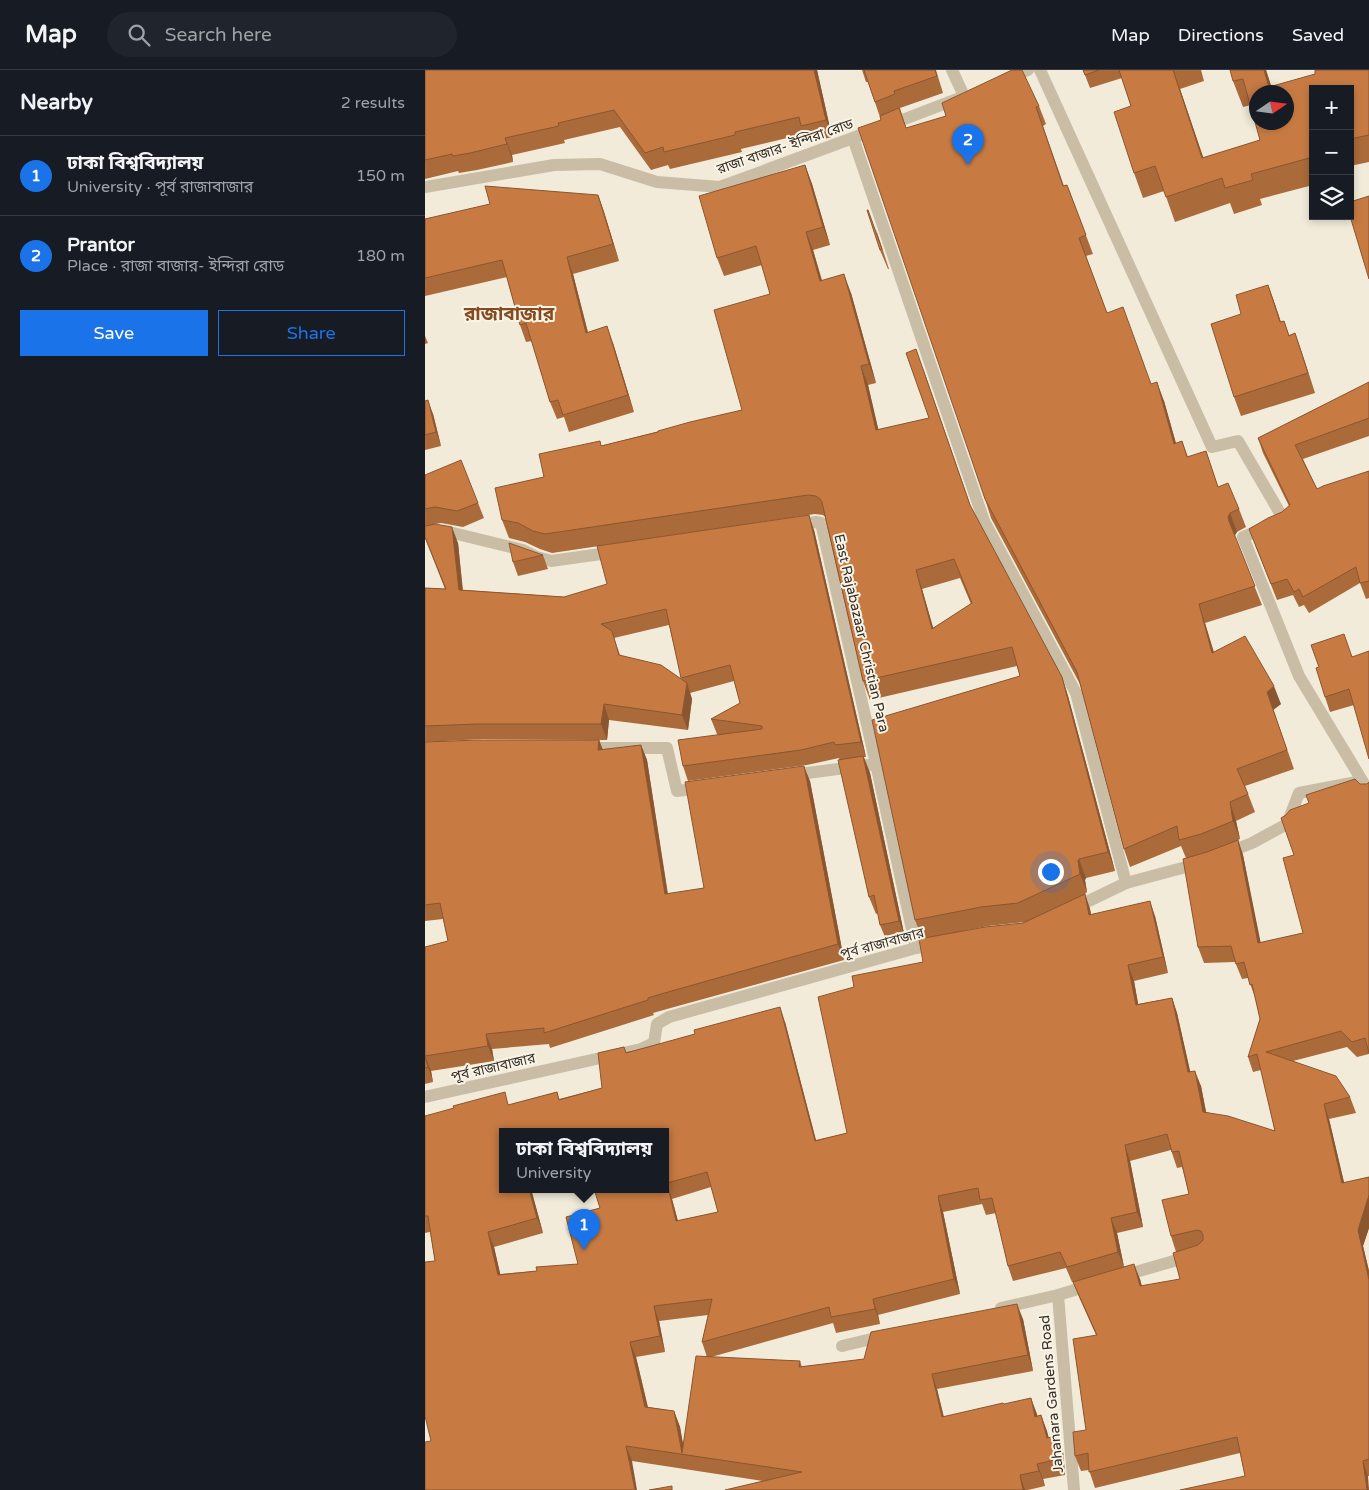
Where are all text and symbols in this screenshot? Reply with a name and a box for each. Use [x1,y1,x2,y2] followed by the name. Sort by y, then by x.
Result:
[107,12,457,57] search box
[25,20,77,49] text: Map
[125,21,153,49] icon: search
[165,24,272,46] text: Search here
[1111,24,1150,46] text: Map
[1178,24,1264,46] text: Directions
[1292,24,1344,46] text: Saved
[1249,85,1294,130] north arrow
[1309,85,1354,220] map controls
[1309,85,1354,130] button: +
[20,90,93,115] text: Nearby
[341,93,405,113] text: 2 results
[714,115,857,178] street label: রাজা বাজার- ইন্দিরা রোড
[952,124,984,165] pin: 2
[1309,130,1354,175] button: −
[67,152,203,174] text: ঢাকা বিশ্ববিদ্যালয়
[31,166,41,186] text: 1
[356,166,405,186] text: 150 m
[1309,175,1354,220] button: layers
[67,177,253,197] text: University · পূর্ব রাজাবাজার
[67,234,135,256] text: Prantor
[31,246,41,266] text: 2
[356,246,405,266] text: 180 m
[67,256,284,276] text: Place · রাজা বাজার- ইন্দিরা রোড
[463,303,555,325] district label: রাজাবাজার
[20,310,208,356] button: Save
[218,310,405,356] button: Share
[830,532,893,734] street label: East Rajabazaar Christian Para
[1038,859,1064,885] your location
[838,923,927,963] street label: পূর্ব রাজাবাজার
[449,1048,538,1085] street label: পূর্ব রাজাবাজার
[499,1128,669,1193] popup
[516,1138,652,1160] text: ঢাকা বিশ্ববিদ্যালয়
[516,1163,591,1183] text: University
[568,1209,600,1250] pin: 1
[1036,1314,1067,1474] street label: Jahanara Gardens Road

